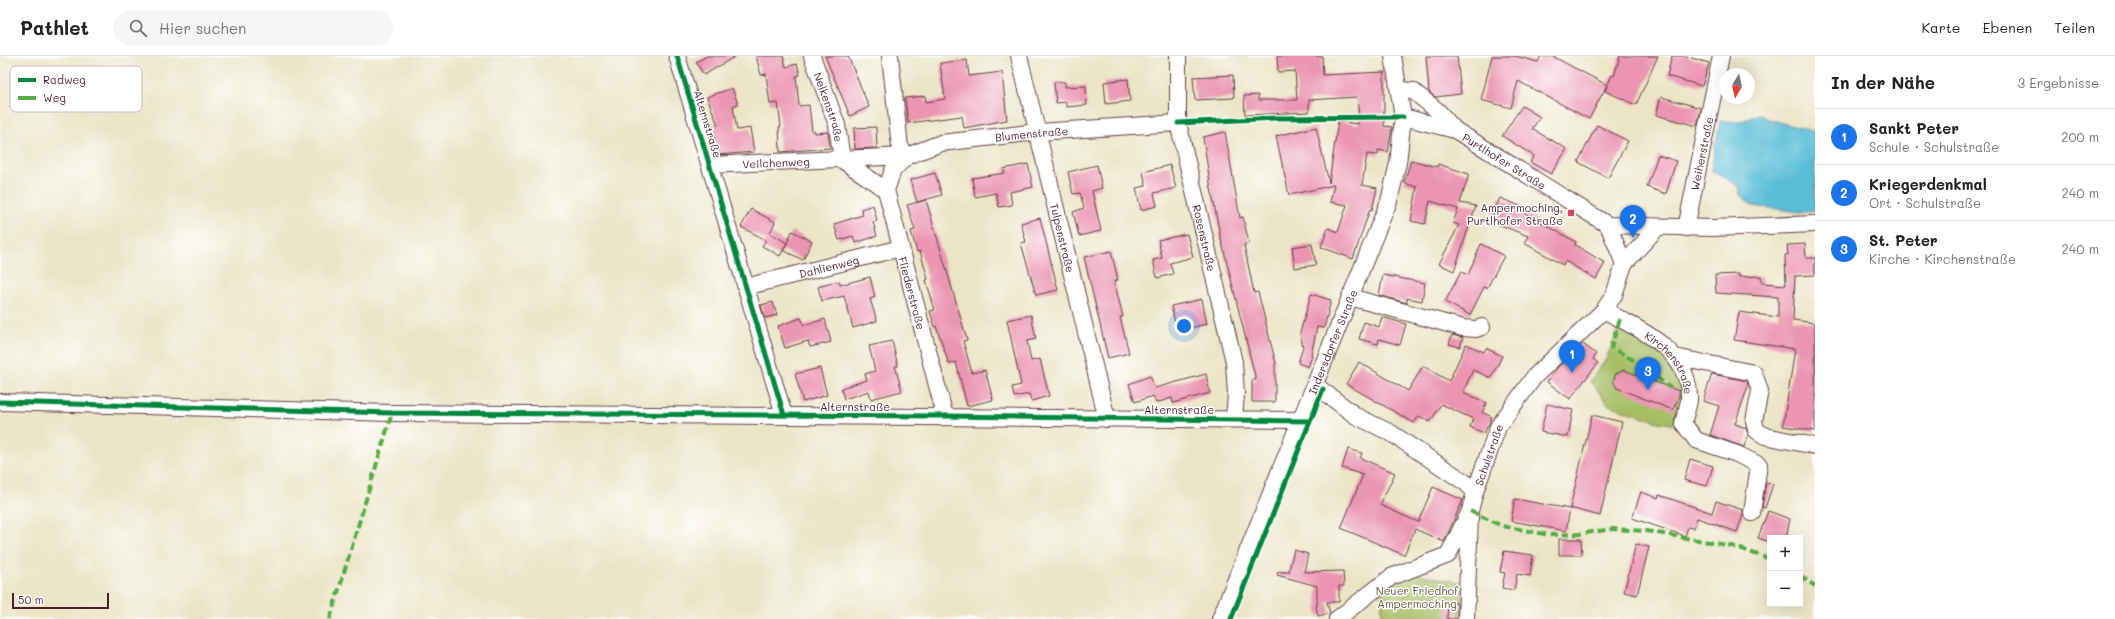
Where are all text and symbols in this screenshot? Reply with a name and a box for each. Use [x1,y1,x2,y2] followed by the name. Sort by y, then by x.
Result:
[113,10,393,46] search box
[20,15,89,40] text: Pathlet
[127,17,149,39] icon: search
[159,18,246,38] text: Hier suchen
[1921,18,1961,37] text: Karte
[1983,18,2032,37] text: Ebenen
[2054,18,2095,37] text: Teilen
[10,66,142,112] legend
[1719,68,1755,104] north arrow
[811,70,847,143] street label: Nelkenstraße
[1831,71,1935,93] text: In der Nähe
[43,72,86,87] text: Radweg
[2018,74,2099,91] text: 3 Ergebnisse
[691,88,725,160] street label: Alternstraße
[43,90,66,105] text: Weg
[1686,115,1716,192] street label: Weiherstraße
[1869,118,1959,138] text: Sankt Peter
[994,123,1069,144] street label: Blumenstraße
[1841,128,1847,145] text: 1
[2061,128,2099,145] text: 200 m
[1460,129,1550,193] street label: Purtlhofer Straße
[1869,138,1999,155] text: Schule · Schulstraße
[742,153,810,171] street label: Veilchenweg
[1869,174,1987,194] text: Kriegerdenkmal
[1840,184,1848,201] text: 2
[2062,184,2099,201] text: 240 m
[1869,194,1981,211] text: Ort · Schulstraße
[1467,200,1563,228] place label: Ampermoching, Purtlhofer Straße
[1047,201,1079,274] street label: Tulpenstraße
[1190,203,1220,273] street label: Rosenstraße
[1620,205,1646,238] pin: 2
[1566,208,1576,218] marker: Ampermoching, Purtlhofer Straße
[1869,230,1938,250] text: St. Peter
[1840,240,1848,257] text: 3
[2062,240,2099,257] text: 240 m
[1869,250,2016,267] text: Kirche · Kirchenstraße
[797,251,860,281] street label: Dahlienweg
[895,255,929,331] street label: Fliederstraße
[1304,287,1360,397] street label: Indersdorfer Straße
[1174,316,1194,336] your location
[1642,327,1697,395] street label: Kirchenstraße
[1559,340,1585,373] pin: 1
[1635,357,1661,390] pin: 3
[820,399,890,414] street label: Alternstraße
[1144,402,1214,417] street label: Alternstraße
[1470,422,1506,487] street label: Schulstraße
[1767,535,1803,607] map controls
[1767,535,1803,571] button: +
[1767,571,1803,607] button: −
[1376,583,1459,611] park label: Neuer Friedhof Ampermoching
[12,591,109,610] scale bar
[18,592,44,607] text: 50 m

